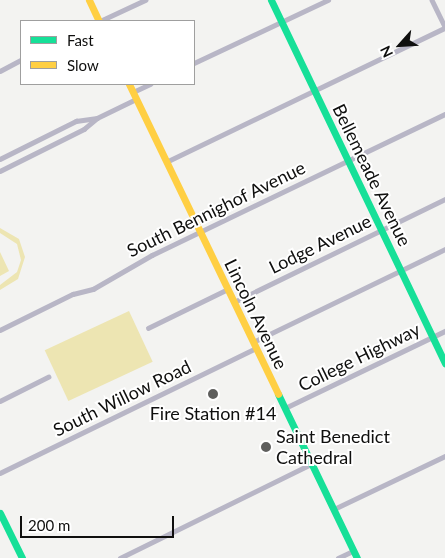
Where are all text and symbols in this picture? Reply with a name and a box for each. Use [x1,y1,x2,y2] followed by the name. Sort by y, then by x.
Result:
[20,20,195,85] legend
[375,20,425,70] north arrow
[67,31,94,49] text: Fast
[376,43,396,60] text: N
[67,56,99,74] text: Slow
[328,100,416,250] street label: Bellemeade Avenue
[123,156,309,262] street label: South Bennighof Avenue
[265,210,375,278] street label: Lodge Avenue
[220,255,292,373] street label: Lincoln Avenue
[295,318,423,396] street label: College Highway
[49,355,195,441] street label: South Willow Road
[207,388,219,400] marker: Fire Station #14
[150,402,276,424] place label: Fire Station #14
[276,426,390,468] place label: Saint Benedict Cathedral
[260,441,272,453] marker: Saint Benedict Cathedral
[22,506,176,538] scale bar
[28,516,70,534] text: 200 m

